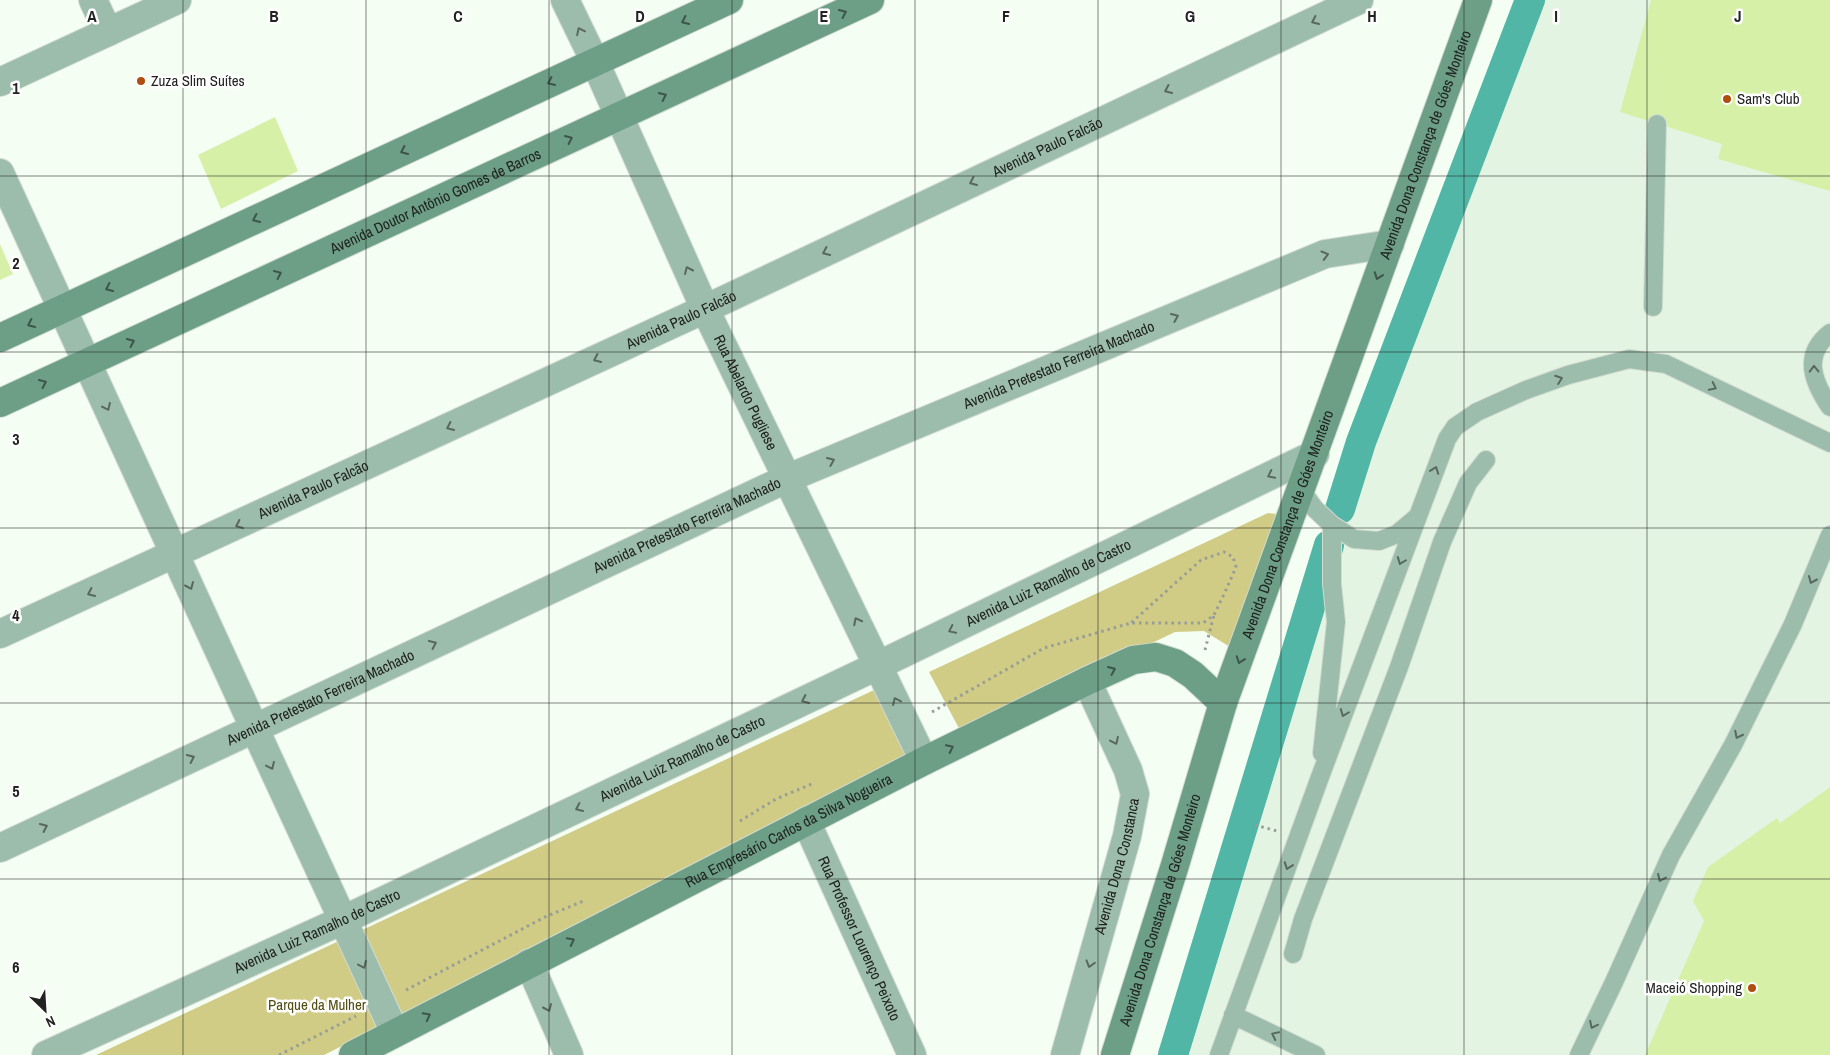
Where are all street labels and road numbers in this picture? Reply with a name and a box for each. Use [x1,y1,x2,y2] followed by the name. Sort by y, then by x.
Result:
[1374,27,1476,263] street label: Avenida Dona Constança de Góes Monteiro
[988,112,1106,182] street label: Avenida Paulo Falcão
[325,143,544,259] street label: Avenida Doutor Antônio Gomes de Barros
[621,285,740,355] street label: Avenida Paulo Falcão
[959,315,1158,414] street label: Avenida Pretestato Ferreira Machado
[709,331,783,454] street label: Rua Abelardo Pugliese
[1236,407,1338,643] street label: Avenida Dona Constança de Góes Monteiro
[253,454,372,524] street label: Avenida Paulo Falcão
[589,472,784,579] street label: Avenida Pretestato Ferreira Machado
[961,534,1134,632] street label: Avenida Luiz Ramalho de Castro
[222,644,418,751] street label: Avenida Pretestato Ferreira Machado
[595,710,769,807] street label: Avenida Luiz Ramalho de Castro
[681,768,896,892] street label: Rua Empresário Carlos da Silva Nogueira
[1114,791,1206,1029] street label: Avenida Dona Constança de Góes Monteiro
[1088,796,1144,937] street label: Avenida Dona Constanca
[813,853,906,1024] street label: Rua Professor Lourenço Peixoto
[229,883,404,979] street label: Avenida Luiz Ramalho de Castro

